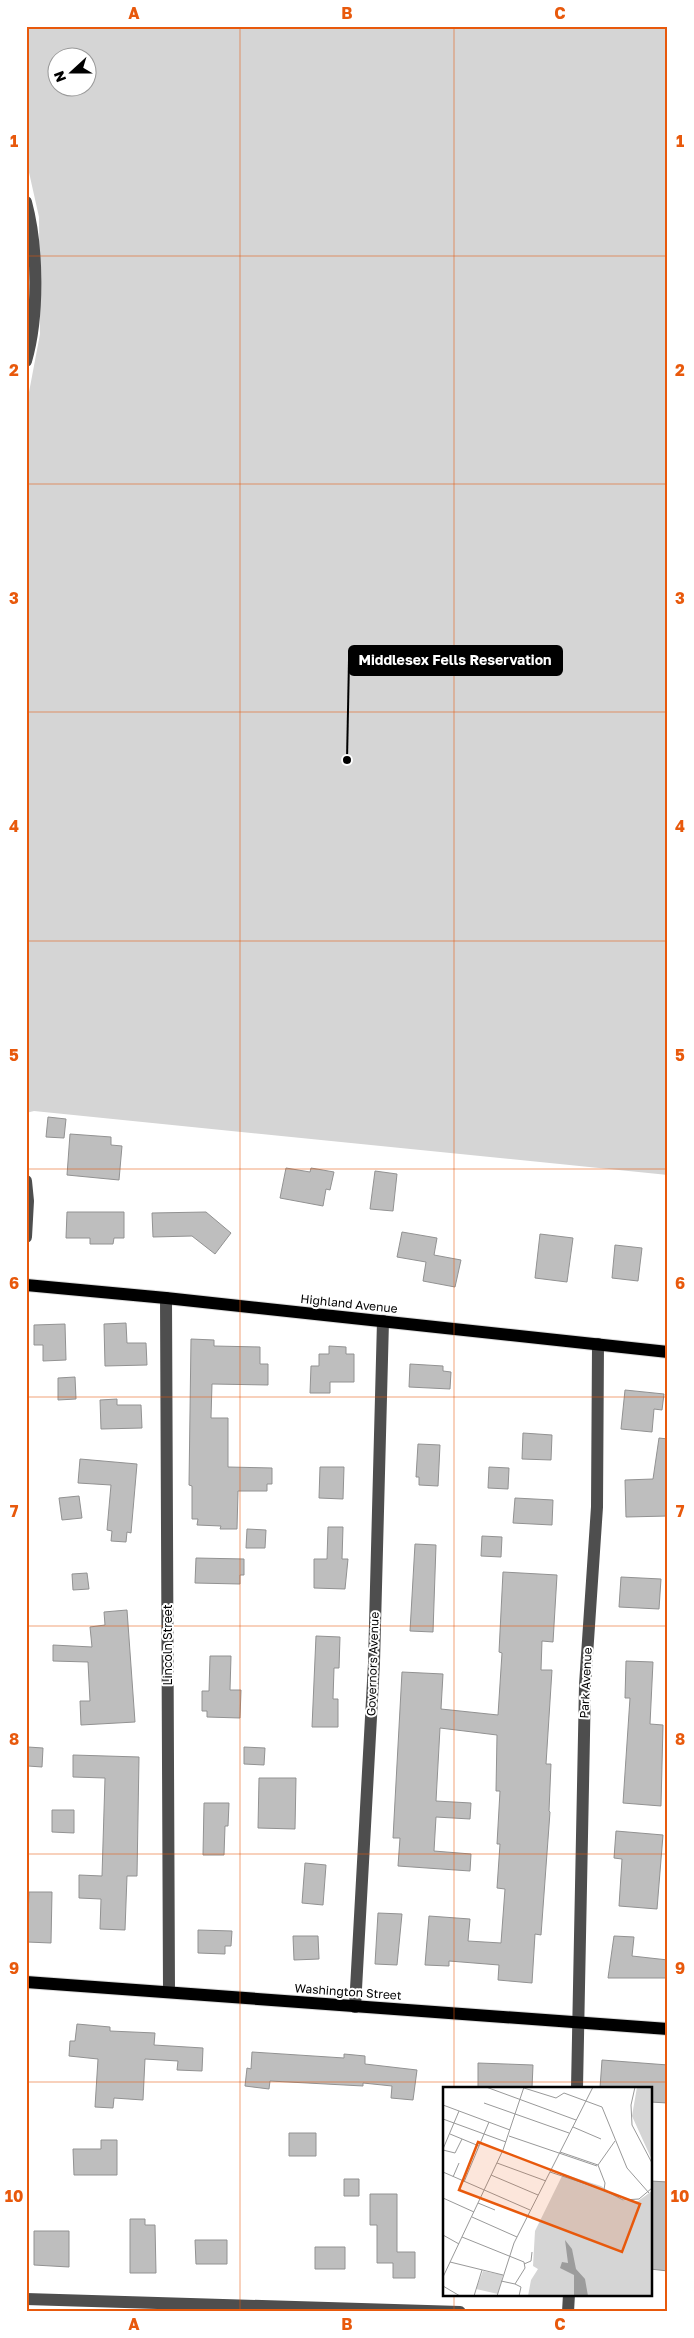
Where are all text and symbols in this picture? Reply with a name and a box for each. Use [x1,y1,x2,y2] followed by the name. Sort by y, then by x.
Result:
[128,3,140,23] text: A
[341,3,353,23] text: B
[554,3,566,23] text: C
[48,48,98,98] north arrow
[50,69,69,85] text: N
[10,131,18,151] text: 1
[676,131,684,151] text: 1
[9,360,19,380] text: 2
[675,360,685,380] text: 2
[9,588,19,608] text: 3
[675,588,685,608] text: 3
[349,646,562,675] callout: Middlesex Fells Reservation
[358,651,552,668] text: Middlesex Fells Reservation
[9,816,19,836] text: 4
[675,816,685,836] text: 4
[9,1045,19,1065] text: 5
[675,1045,685,1065] text: 5
[9,1273,19,1293] text: 6
[675,1273,685,1293] text: 6
[300,1291,399,1316] street label: Highland Avenue
[10,1501,19,1521] text: 7
[676,1501,685,1521] text: 7
[160,1604,175,1685] street label: Lincoln Street
[363,1611,382,1716] street label: Governors Avenue
[576,1647,595,1719] street label: Park Avenue
[9,1729,19,1749] text: 8
[675,1729,685,1749] text: 8
[9,1958,19,1978] text: 9
[675,1958,685,1978] text: 9
[294,1980,402,2003] street label: Washington Street
[443,2087,652,2296] inset map
[5,2186,23,2206] text: 10
[671,2186,689,2206] text: 10
[128,2314,140,2334] text: A
[341,2314,353,2334] text: B
[554,2314,566,2334] text: C

